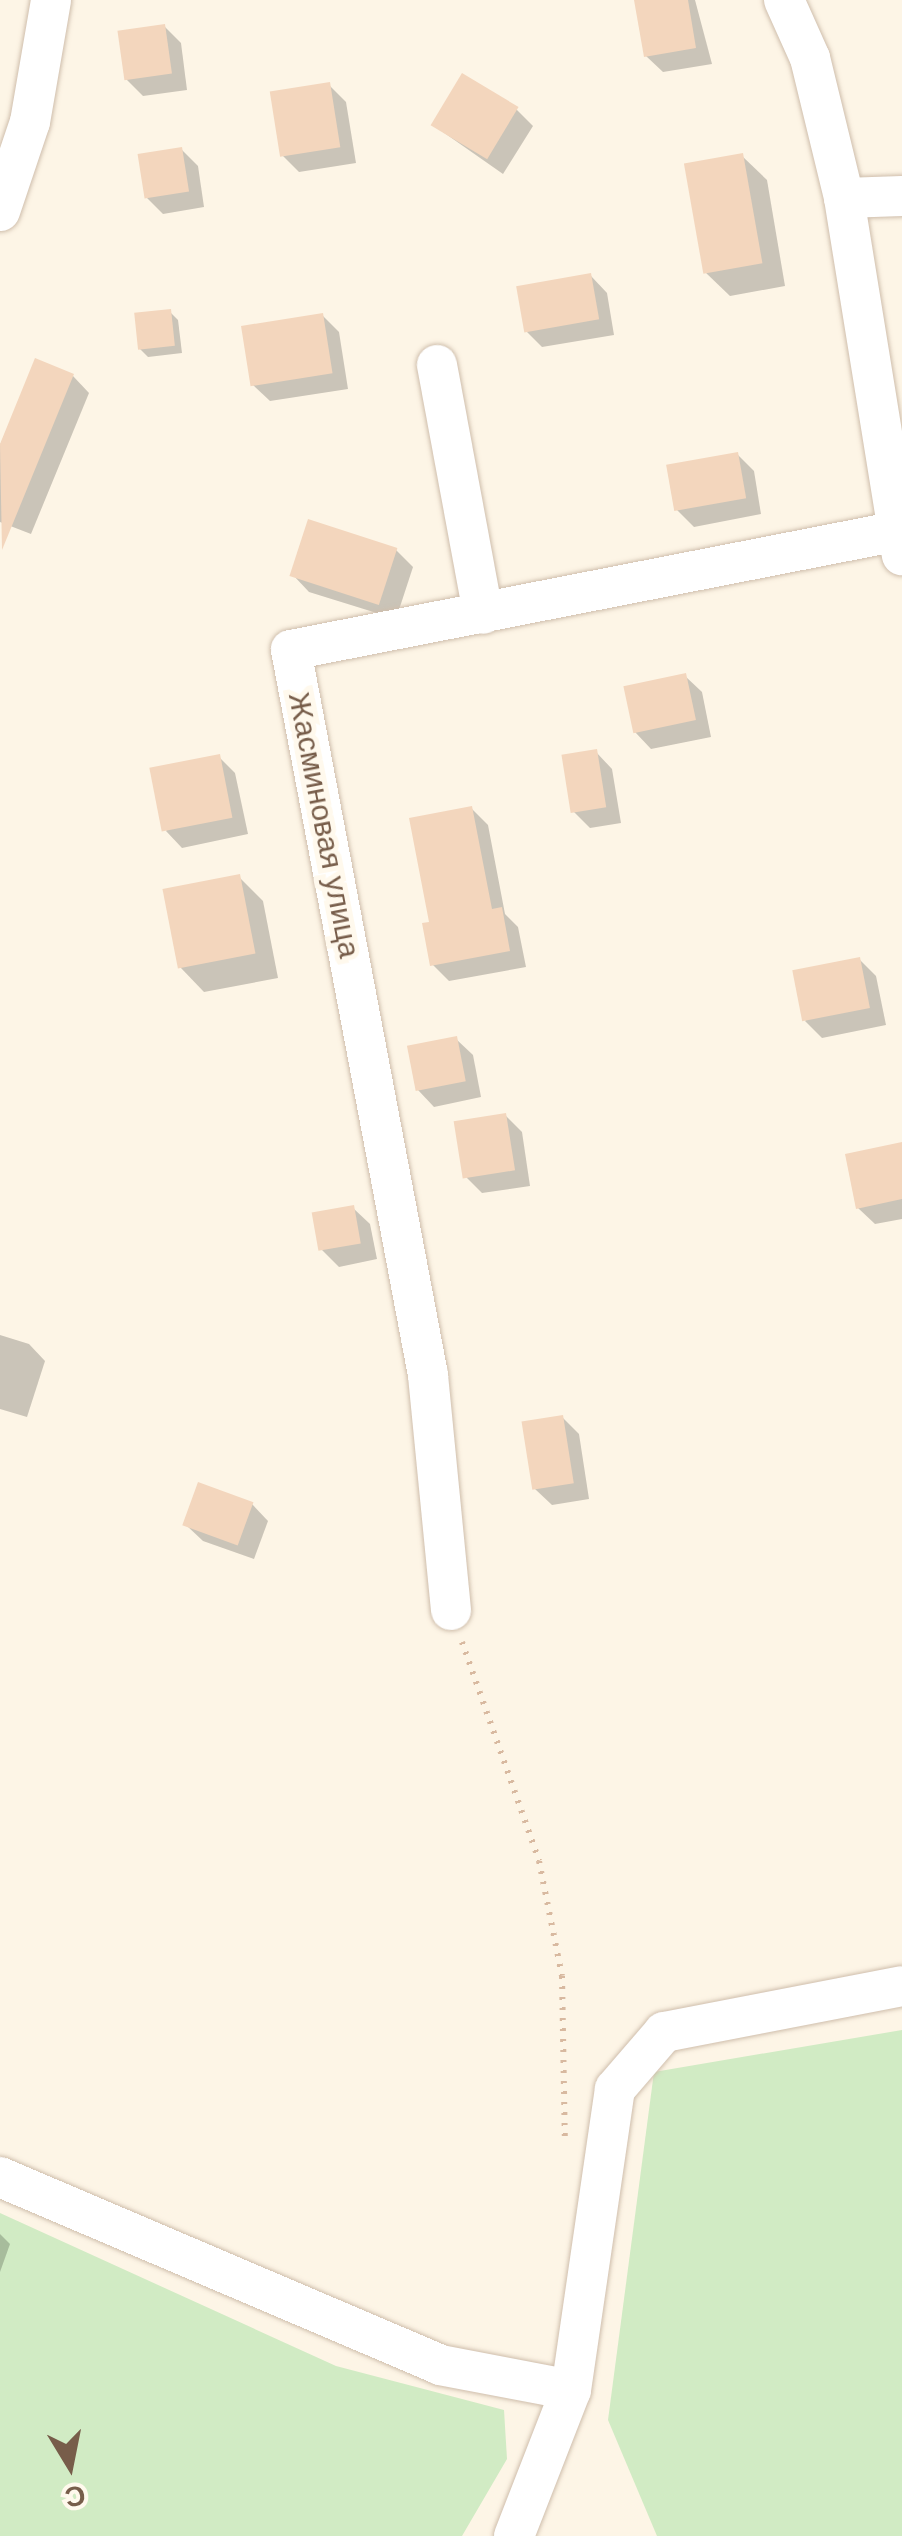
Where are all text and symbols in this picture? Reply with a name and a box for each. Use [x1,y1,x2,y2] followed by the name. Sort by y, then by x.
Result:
[281,689,367,961] street label: Жасминовая улица
[20,2416,120,2516] north arrow
[63,2479,88,2513] text: С

